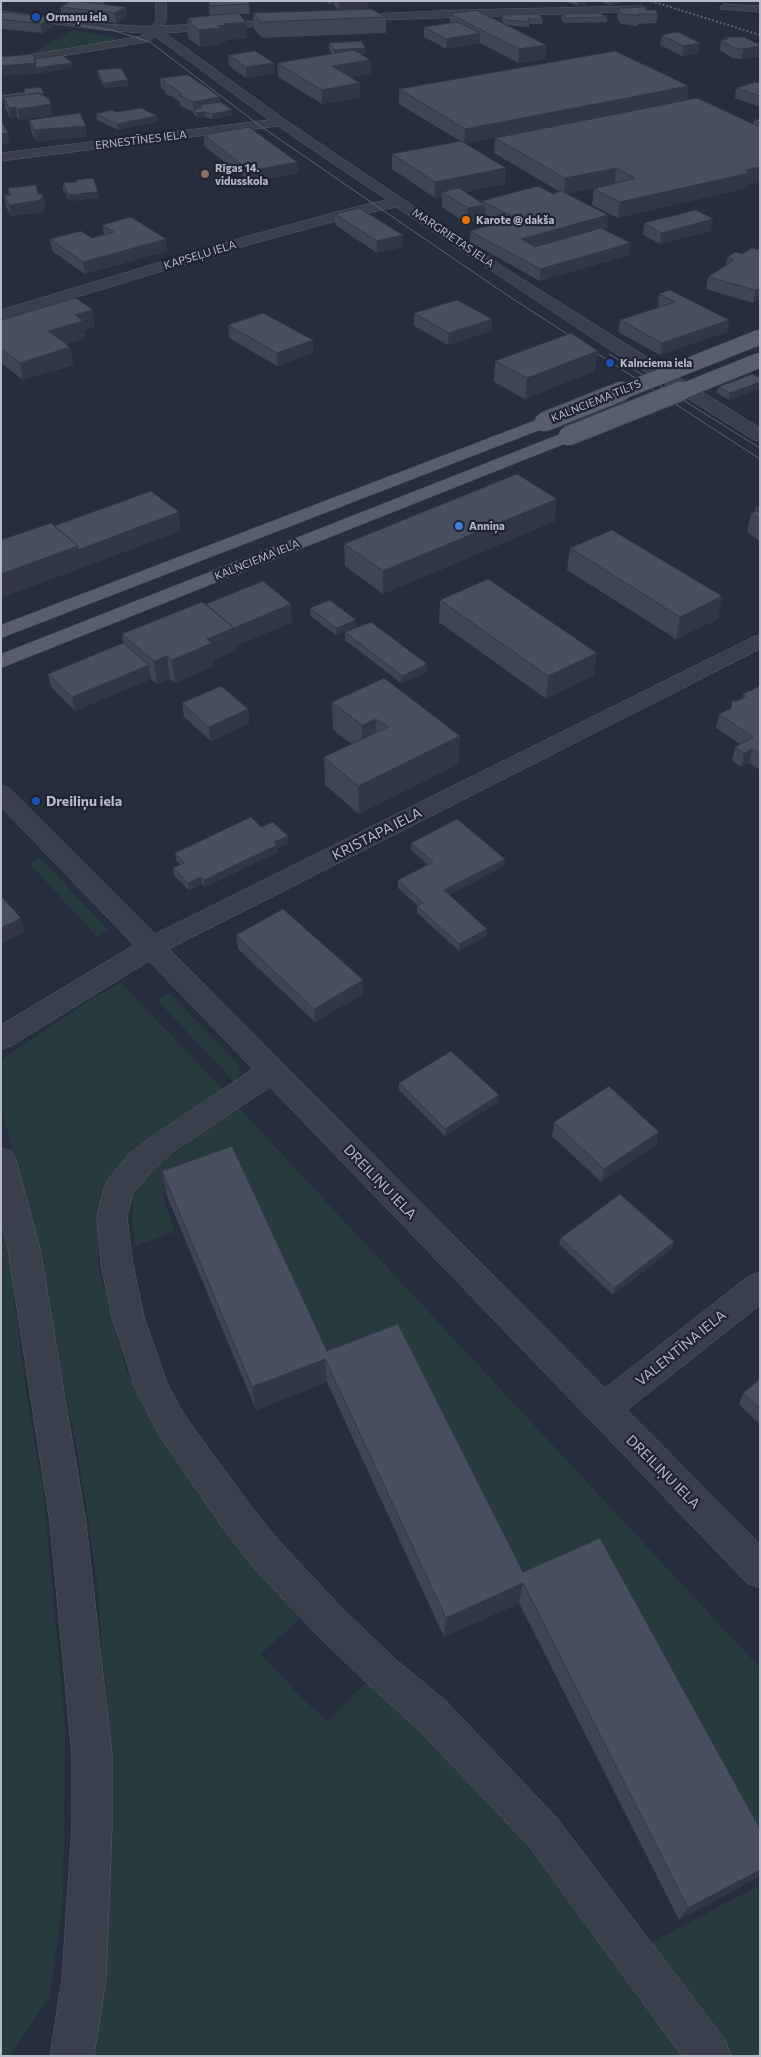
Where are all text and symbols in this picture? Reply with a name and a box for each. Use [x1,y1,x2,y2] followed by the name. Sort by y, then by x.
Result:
[46,10,107,24] place label: Ormaņu iela
[30,11,42,23] marker: Ormaņu iela
[95,128,187,152] street label: ERNESTĪNES IELA
[215,161,268,187] place label: Rīgas 14. vidusskola
[199,168,211,180] marker: Rīgas 14. vidusskola
[409,206,497,270] street label: MARGRIETAS IELA
[476,213,554,227] place label: Karote @ dakša
[460,214,472,226] marker: Karote @ dakša
[162,238,238,272] street label: KAPSEĻU IELA
[620,356,692,370] place label: Kalnciema iela
[604,357,616,369] marker: Kalnciema iela
[549,377,643,425] street label: KALNCIEMA TILTS
[469,519,505,533] place label: Anniņa
[453,520,465,532] marker: Anniņa
[213,537,301,583] street label: KALNCIEMA IELA
[46,793,122,809] place label: Dreiliņu iela
[30,795,42,807] marker: Dreiliņu iela
[329,804,425,864] street label: KRISTAPA IELA
[340,1141,420,1223] street label: DREILIŅU IELA
[633,1307,729,1389] street label: VALENTĪNA IELA
[623,1432,703,1512] street label: DREILIŅU IELA

